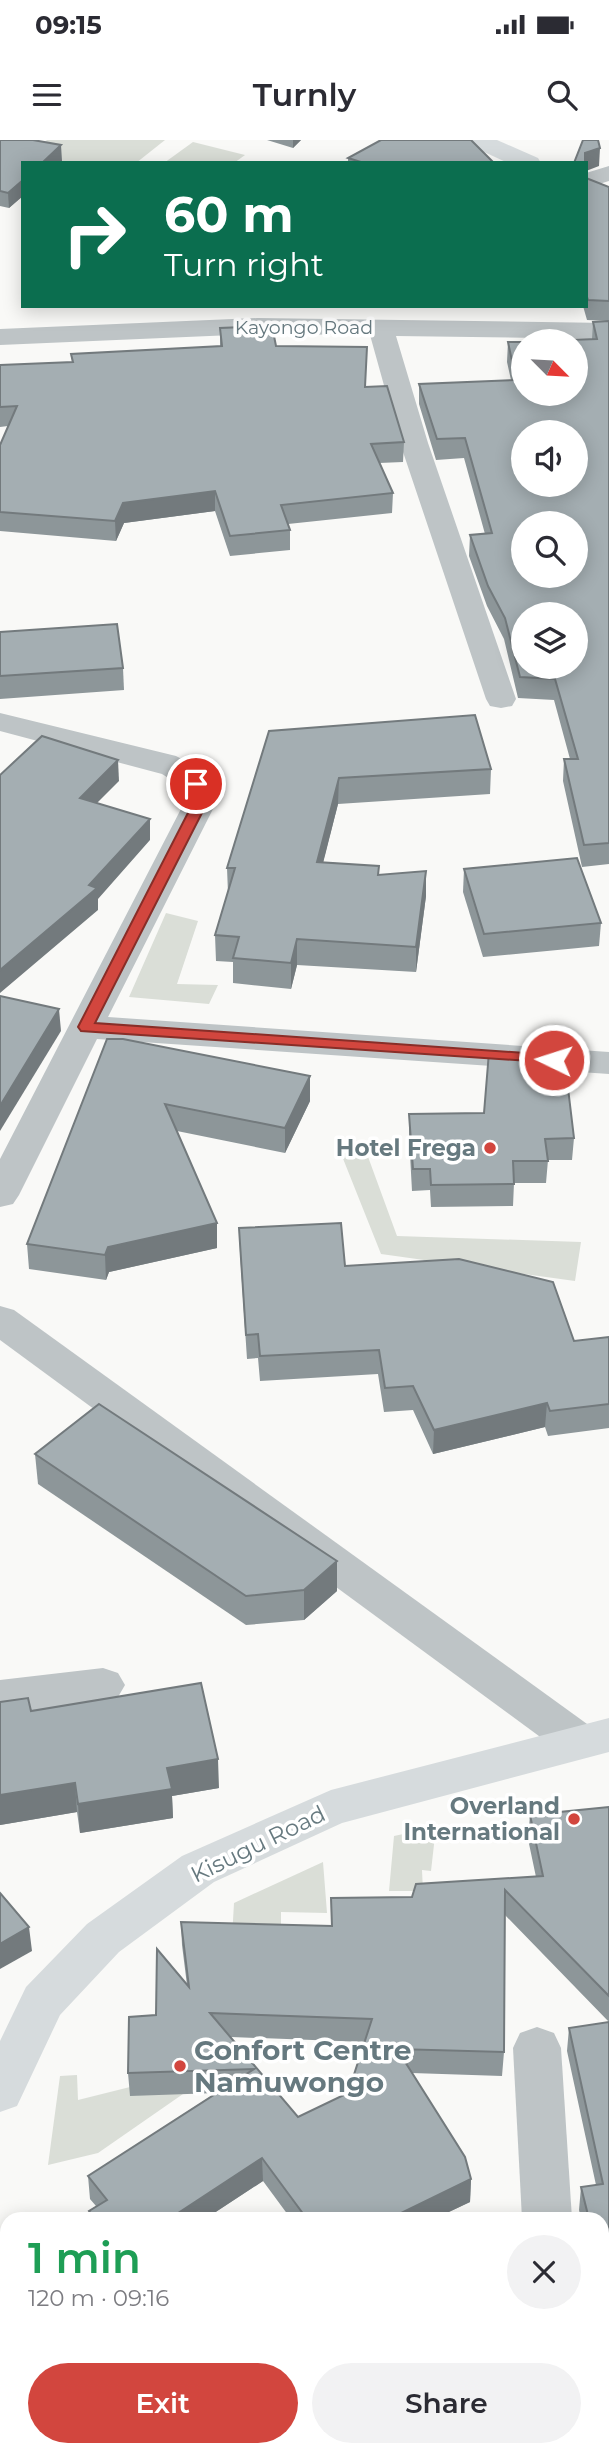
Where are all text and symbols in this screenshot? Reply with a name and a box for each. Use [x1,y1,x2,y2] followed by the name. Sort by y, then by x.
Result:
[35,9,102,41] text: 09:15
[253,75,356,114] text: Turnly
[28,76,66,114] icon: menu
[543,76,581,114] icon: search
[164,185,294,244] text: 60 m
[49,189,140,280] icon: right
[164,245,324,284] text: Turn right
[235,316,373,339] street label: Kayongo Road
[511,329,588,406] north arrow
[511,329,588,679] map controls
[511,420,588,497] button: sound
[511,511,588,588] button: search
[511,602,588,679] button: layers
[166,754,226,814] pin
[177,765,215,803] icon: arrive
[517,1023,591,1097] position arrow
[336,1134,476,1162] place label: Hotel Frega
[482,1140,498,1156] marker: Hotel Frega
[404,1792,560,1846] place label: Overland International
[186,1799,330,1889] street label: Kisugu Road
[566,1811,582,1827] marker: Overland International
[194,2033,411,2099] place label: Confort Centre Namuwongo
[172,2058,188,2074] marker: Confort Centre Namuwongo
[28,2232,141,2284] text: 1 min
[507,2235,581,2309] button: close
[28,2284,169,2312] text: 120 m · 09:16
[28,2363,298,2443] button: Exit
[312,2363,581,2443] button: Share

